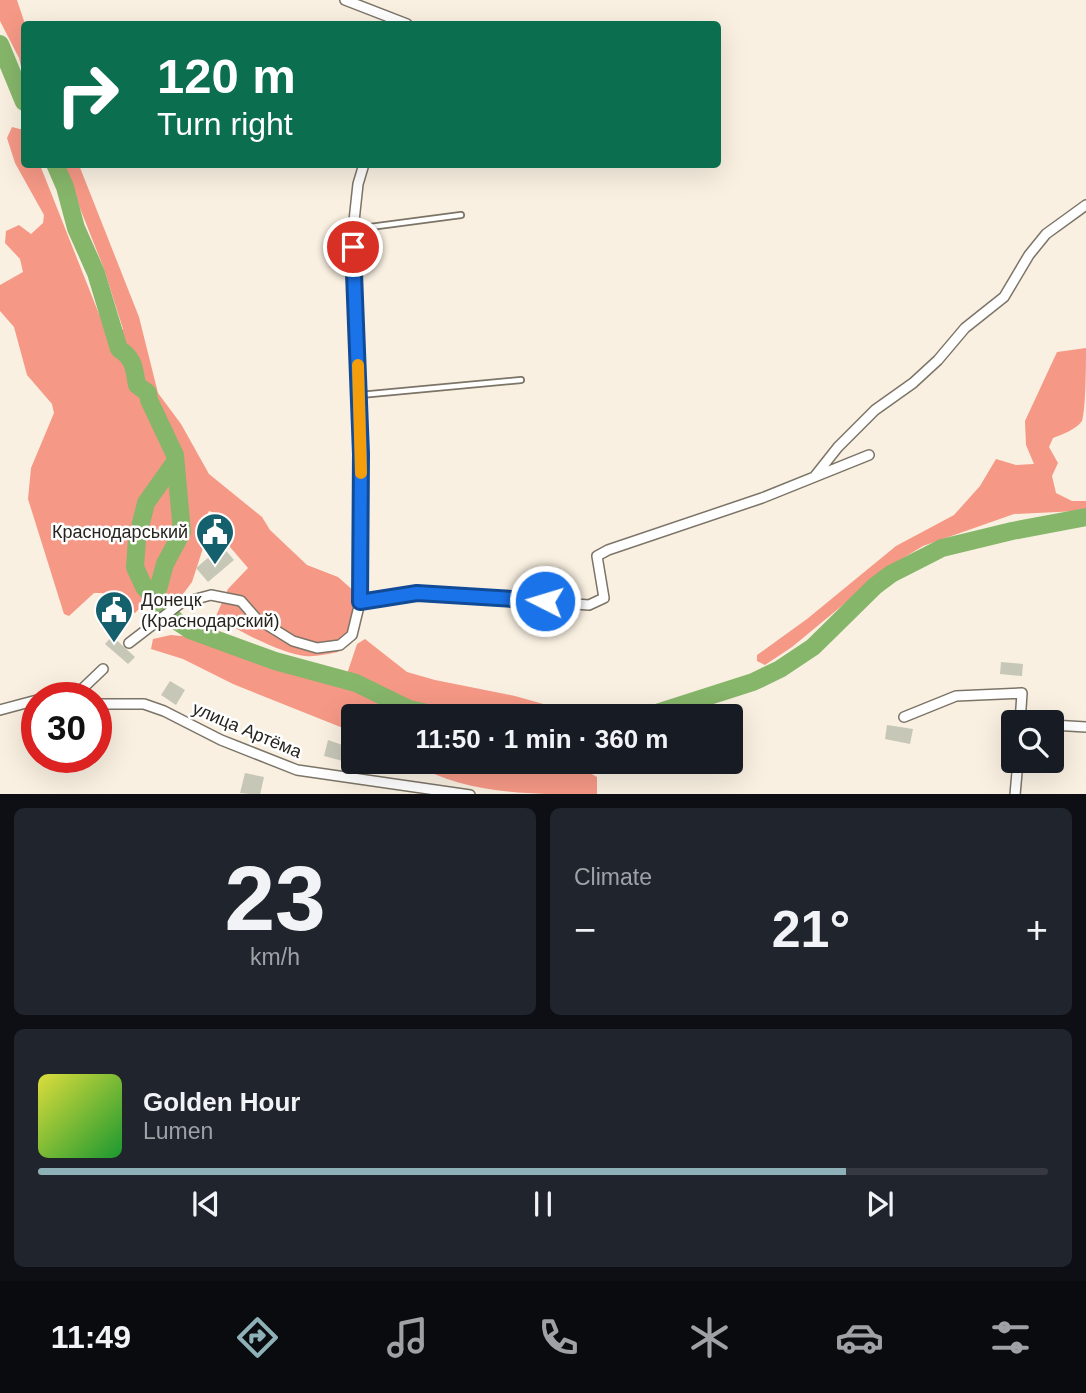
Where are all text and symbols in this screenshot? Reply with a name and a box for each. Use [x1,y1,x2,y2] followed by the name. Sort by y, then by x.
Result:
[42,49,133,140] icon: right
[157,49,296,103] text: 120 m
[157,106,293,142] text: Turn right
[323,217,383,277] pin
[334,228,372,266] icon: arrive
[194,511,236,566] public building icon: Краснодарський
[52,522,188,542] place label: Краснодарський
[508,564,582,638] position arrow
[93,589,135,644] public building icon: Донецк (Краснодарский)
[141,590,280,631] place label: Донецк (Краснодарский)
[21,682,112,773] speed limit sign: 30
[189,698,306,762] street label: улица Артёма
[1001,710,1064,773] map controls
[1001,710,1064,773] button: search
[416,724,668,754] text: 11:50 · 1 min · 360 m
[224,848,326,949] text: 23
[574,864,652,890] text: Climate
[772,900,850,958] text: 21°
[574,909,596,951] text: −
[1026,909,1048,951] text: +
[250,944,300,970] text: km/h
[143,1087,300,1117] text: Golden Hour
[143,1118,213,1144] text: Lumen
[187,1185,225,1223] icon: previous
[524,1185,562,1223] icon: pause
[861,1185,899,1223] icon: next
[233,1313,282,1362] icon: directions
[383,1313,432,1362] icon: music
[534,1313,583,1362] icon: phone
[685,1313,734,1362] icon: climate
[835,1313,884,1362] icon: car
[986,1313,1035,1362] icon: filters
[51,1319,131,1355] text: 11:49

